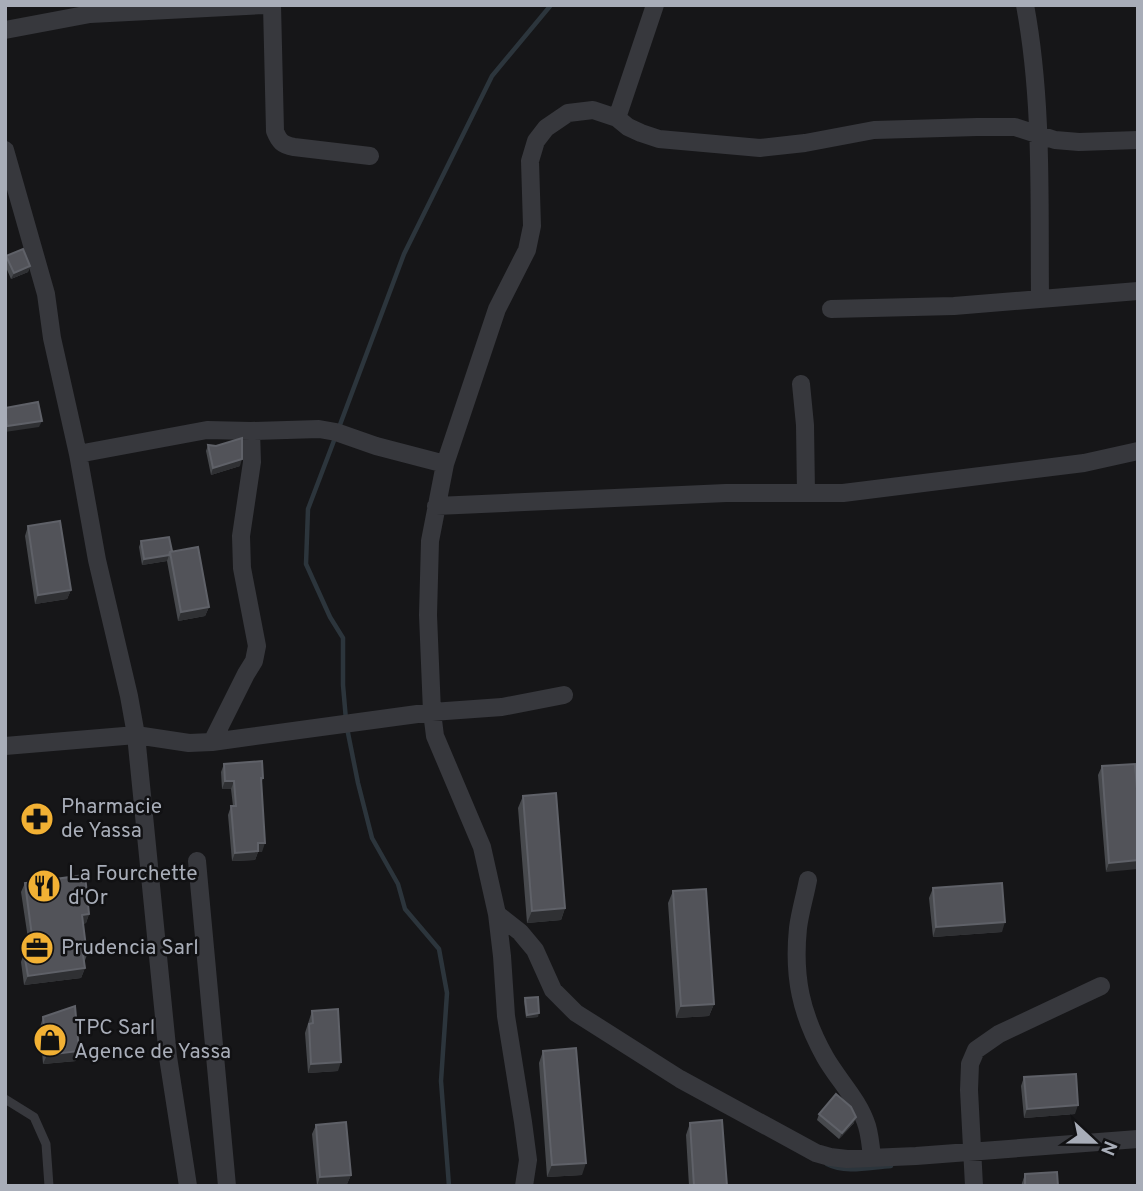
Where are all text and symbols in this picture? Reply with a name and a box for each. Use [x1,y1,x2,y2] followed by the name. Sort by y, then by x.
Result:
[61,794,162,845] place label: Pharmacie de Yassa
[18,800,56,838] pharmacy icon: Pharmacie de Yassa
[68,861,198,912] place label: La Fourchette d'Or
[25,867,63,905] restaurant icon: La Fourchette d'Or
[18,929,56,967] office icon: Prudencia Sarl
[61,935,199,962] place label: Prudencia Sarl
[74,1015,231,1066] place label: TPC Sarl Agence de Yassa
[31,1021,69,1059] shop icon: TPC Sarl Agence de Yassa
[1059,1107,1129,1177] north arrow
[1094,1137,1122,1158] text: N

